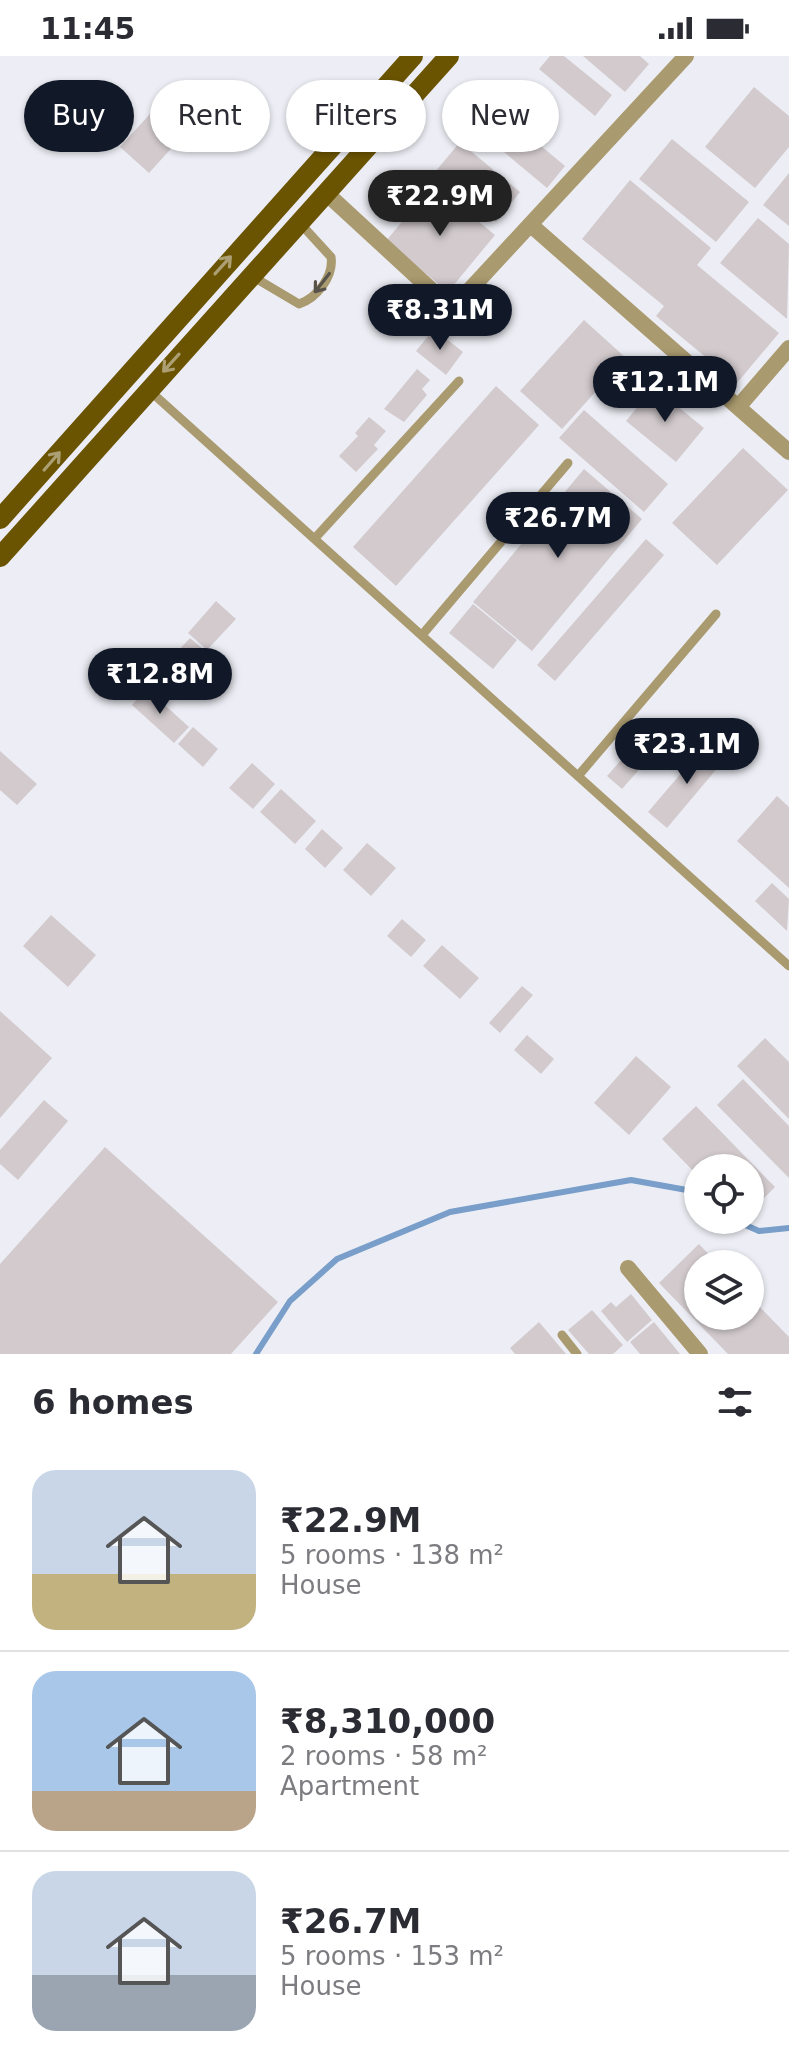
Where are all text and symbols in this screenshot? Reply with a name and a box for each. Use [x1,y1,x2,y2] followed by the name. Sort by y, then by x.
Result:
[40,11,136,46] text: 11:45
[24,80,134,152] chip: Buy
[150,80,270,152] chip: Rent
[286,80,426,152] chip: Filters
[442,80,559,152] chip: New
[375,170,505,238] pin: ₹22.9M
[386,181,494,211] text: ₹22.9M
[214,256,232,276] one-way arrow
[314,272,331,293] one-way arrow
[375,284,505,352] pin: ₹8.31M
[386,295,494,325] text: ₹8.31M
[162,352,180,372] one-way arrow
[600,356,730,424] pin: ₹12.1M
[611,367,719,397] text: ₹12.1M
[42,451,60,471] one-way arrow
[493,492,623,560] pin: ₹26.7M
[504,503,612,533] text: ₹26.7M
[95,648,225,716] pin: ₹12.8M
[106,659,214,689] text: ₹12.8M
[622,718,752,786] pin: ₹23.1M
[633,729,741,759] text: ₹23.1M
[684,1154,764,1330] map controls
[684,1154,764,1234] button: locate
[684,1250,764,1330] button: layers
[713,1380,757,1424] icon: filters
[32,1382,194,1422] text: 6 homes
[280,1500,421,1540] text: ₹22.9M
[96,1502,192,1598] icon: home
[280,1540,504,1570] text: 5 rooms · 138 m²
[280,1570,361,1600] text: House
[280,1701,495,1741] text: ₹8,310,000
[96,1703,192,1799] icon: home
[280,1741,488,1771] text: 2 rooms · 58 m²
[280,1771,419,1801] text: Apartment
[280,1901,421,1941] text: ₹26.7M
[96,1903,192,1999] icon: home
[280,1941,504,1971] text: 5 rooms · 153 m²
[280,1971,361,2001] text: House

